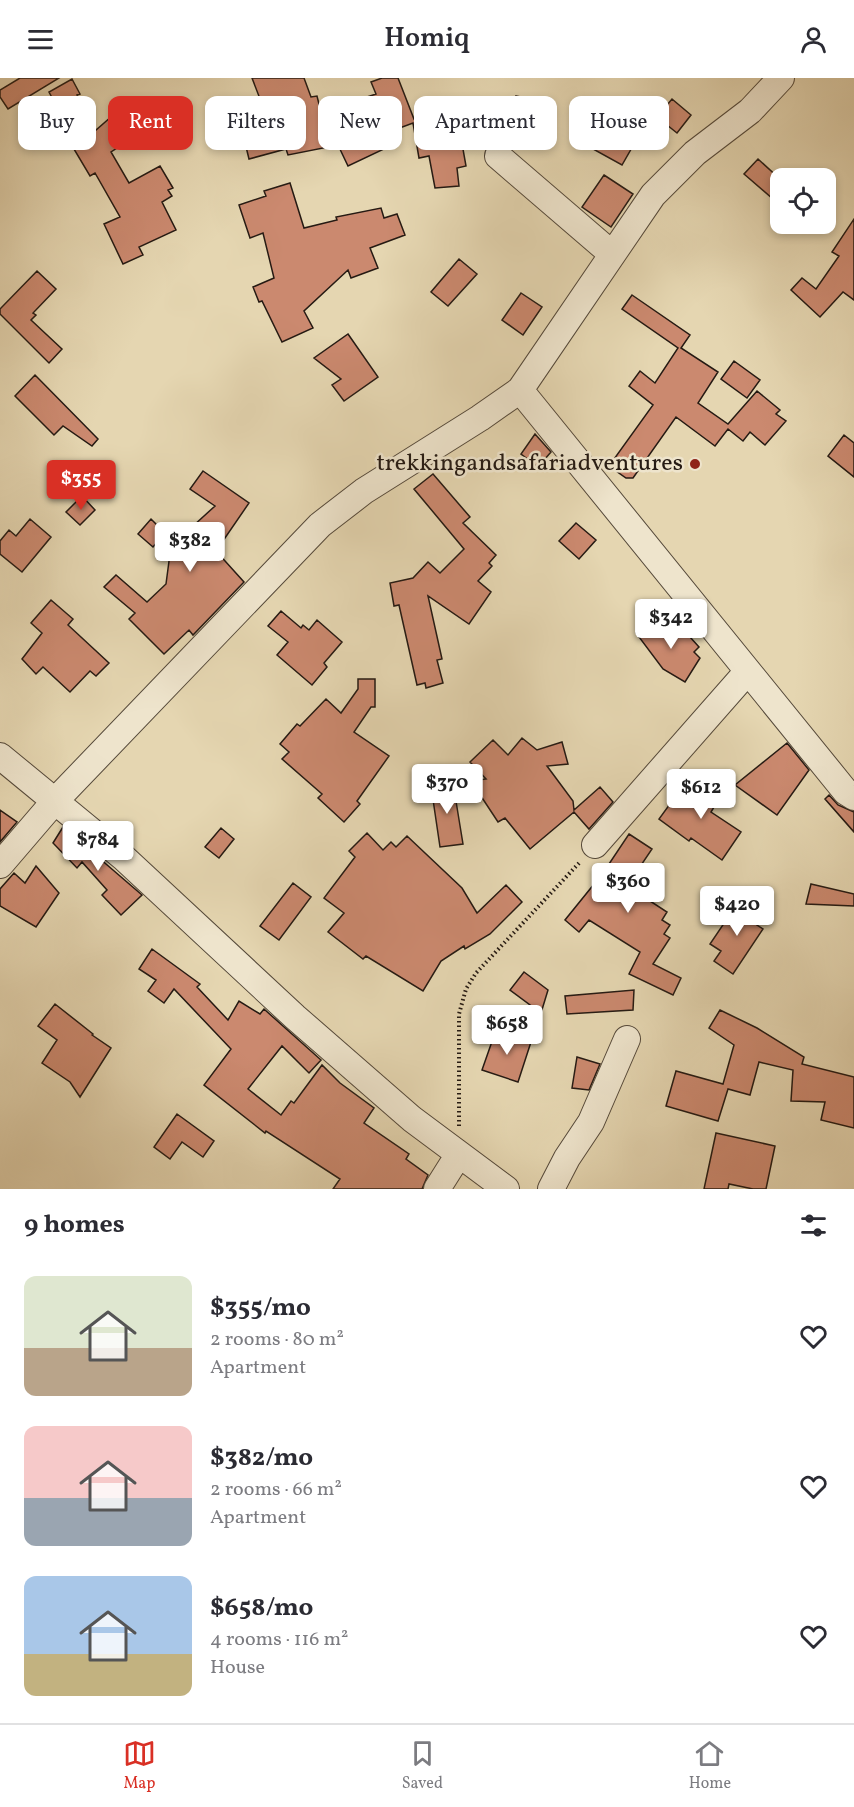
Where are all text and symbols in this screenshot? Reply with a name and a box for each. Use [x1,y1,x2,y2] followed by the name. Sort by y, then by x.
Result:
[384,20,470,58] text: Homiq
[24,23,57,56] icon: menu
[797,23,830,56] icon: person
[18,96,96,150] chip: Buy
[108,96,193,150] chip: Rent
[205,96,306,150] chip: Filters
[318,96,402,150] chip: New
[414,96,557,150] chip: Apartment
[569,96,669,150] chip: House
[770,168,836,234] map controls
[770,168,836,234] button: locate
[376,447,683,481] place label: trekkingandsafariadventures
[688,457,702,471] marker: trekkingandsafariadventures
[45,460,117,511] pin: $355
[61,465,101,493] text: $355
[154,522,226,573] pin: $382
[169,527,211,555] text: $382
[635,599,707,650] pin: $342
[649,604,693,632] text: $342
[411,764,483,815] pin: $370
[426,769,468,797] text: $370
[665,769,737,820] pin: $612
[681,774,721,802] text: $612
[62,821,134,872] pin: $784
[77,826,119,854] text: $784
[592,863,664,914] pin: $360
[606,868,650,896] text: $360
[701,886,773,937] pin: $420
[714,891,760,919] text: $420
[471,1005,543,1056] pin: $658
[486,1010,528,1038] text: $658
[24,1207,125,1243] text: 9 homes
[797,1209,830,1242] icon: filters
[210,1290,311,1326] text: $355/mo
[72,1300,144,1372] icon: home
[797,1320,830,1353] icon: heart
[210,1326,344,1354] text: 2 rooms · 80 m²
[210,1354,306,1382] text: Apartment
[210,1440,313,1476] text: $382/mo
[72,1450,144,1522] icon: home
[797,1470,830,1503] icon: heart
[210,1476,342,1504] text: 2 rooms · 66 m²
[210,1504,306,1532] text: Apartment
[210,1590,313,1626] text: $658/mo
[72,1600,144,1672] icon: home
[797,1620,830,1653] icon: heart
[210,1626,349,1654] text: 4 rooms · 116 m²
[210,1654,265,1682] text: House
[123,1737,156,1795] tab: Map
[402,1737,443,1795] tab: Saved
[689,1737,731,1795] tab: Home

